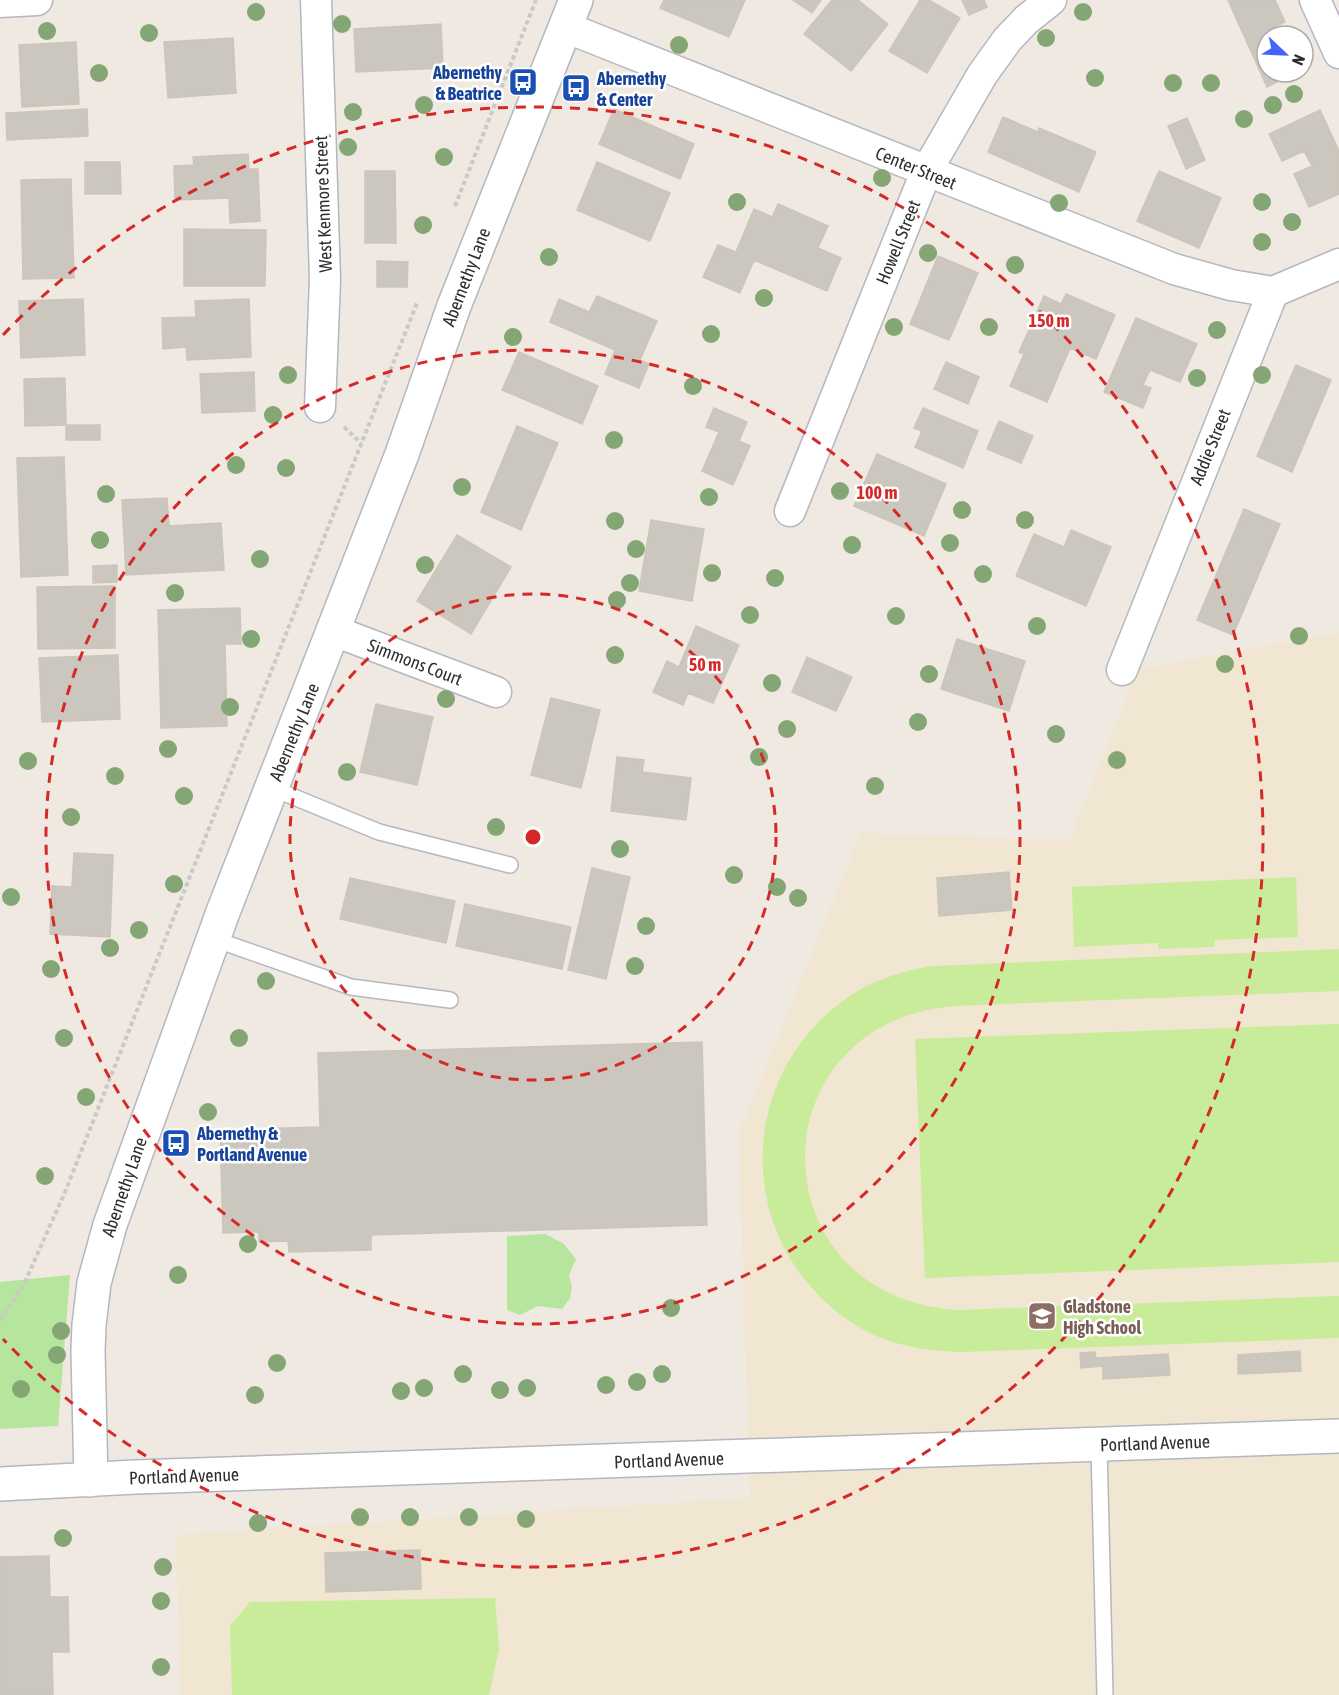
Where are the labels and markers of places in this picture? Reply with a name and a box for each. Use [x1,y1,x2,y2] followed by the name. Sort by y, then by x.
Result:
[432,62,503,104] place label: Abernethy & Beatrice
[507,66,539,98] bus stop icon: Abernethy & Beatrice
[596,68,667,110] place label: Abernethy & Center
[560,72,592,104] bus stop icon: Abernethy & Center
[523,827,543,847] centre of rings
[196,1123,307,1165] place label: Abernethy & Portland Avenue
[160,1127,192,1159] bus stop icon: Abernethy & Portland Avenue
[1063,1296,1141,1338] place label: Gladstone High School
[1026,1300,1058,1332] school or university icon: Gladstone High School

